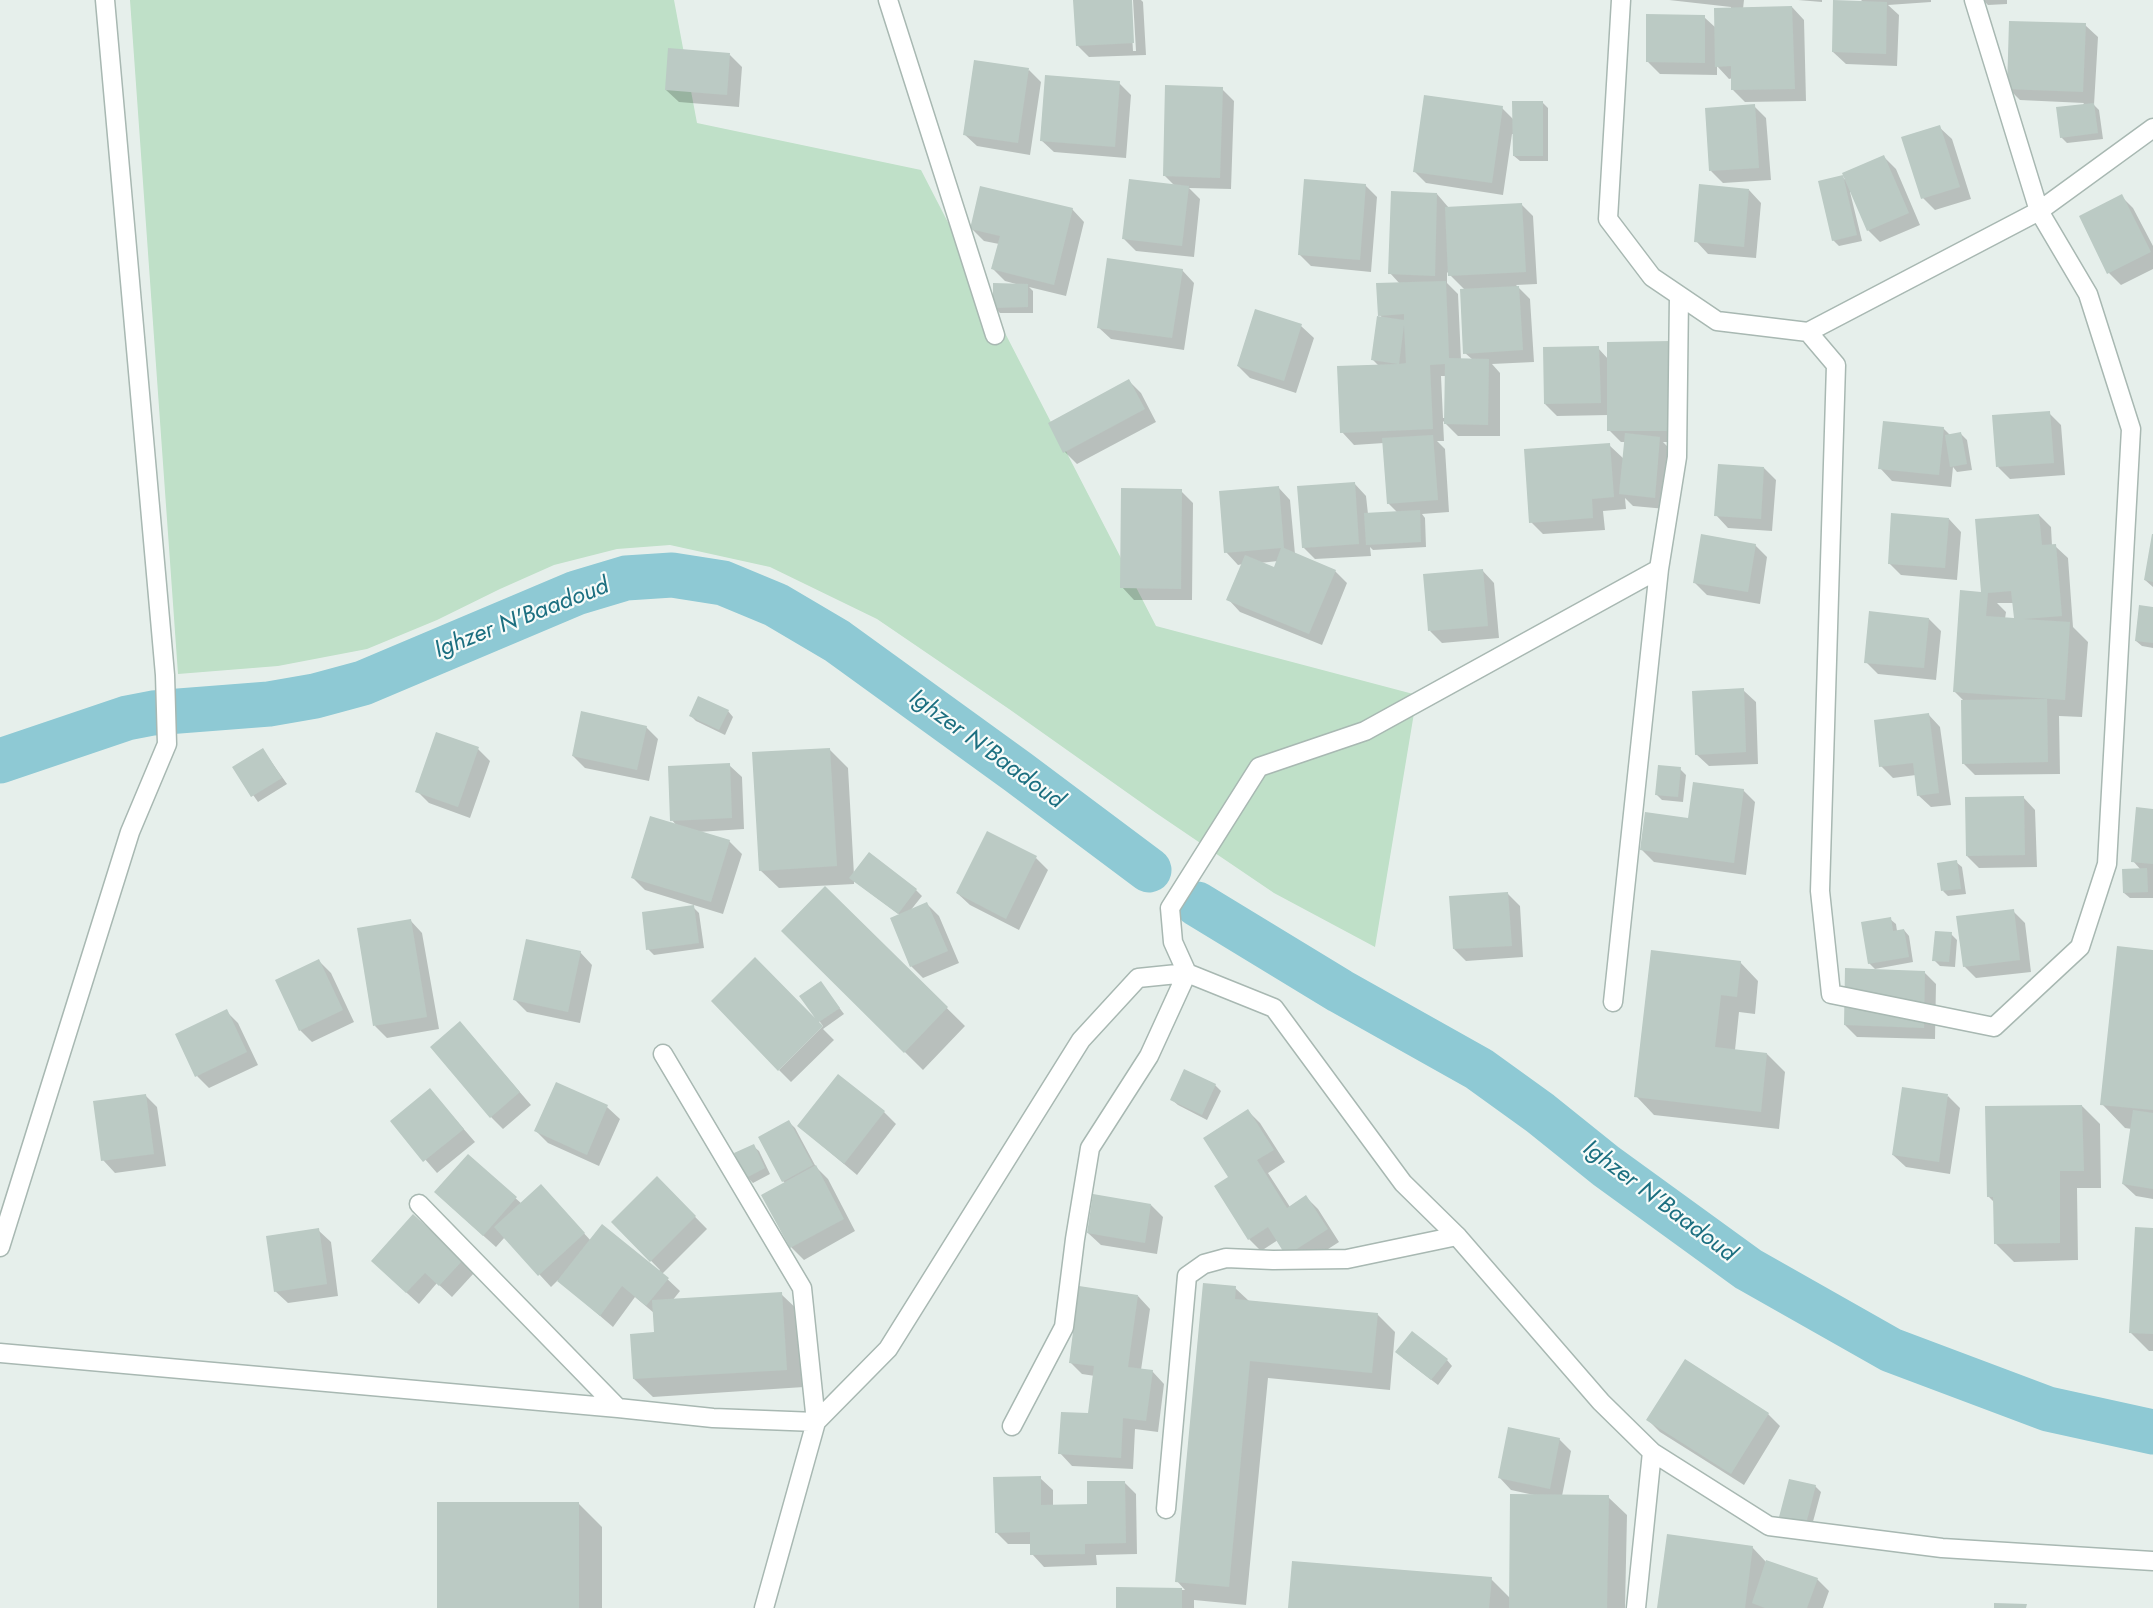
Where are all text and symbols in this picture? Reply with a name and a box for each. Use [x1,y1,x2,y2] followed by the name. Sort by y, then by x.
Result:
[431,572,613,666] water label: Ighzer N'Baadoud
[903,684,1069,816] water label: Ighzer N'Baadoud
[1577,1135,1741,1269] water label: Ighzer N'Baadoud

